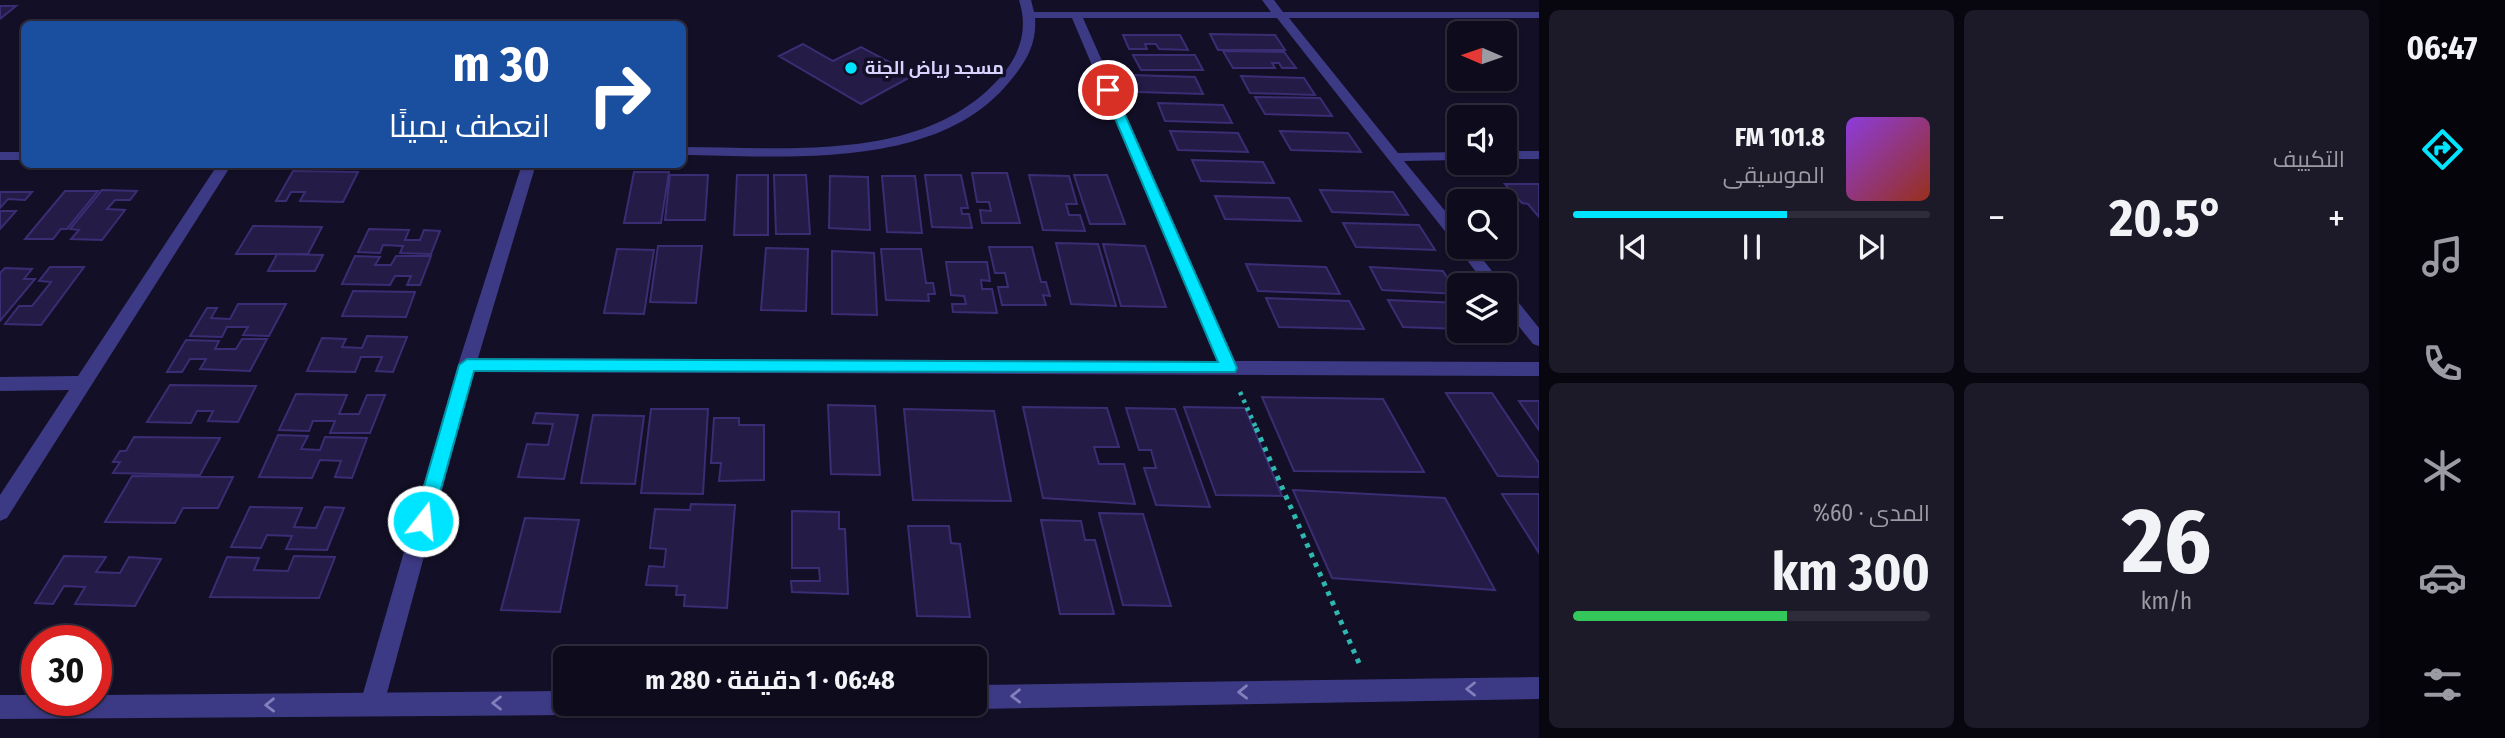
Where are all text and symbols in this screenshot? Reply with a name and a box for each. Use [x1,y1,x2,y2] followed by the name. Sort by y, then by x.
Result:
[1447,21,1517,91] north arrow
[1447,21,1517,343] map controls
[2407,29,2477,67] text: 06:47
[452,35,550,94] text: 30 m
[574,49,665,140] icon: right
[865,57,1004,79] place label: مسجد رياض الجنة
[843,60,859,76] marker: مسجد رياض الجنة
[1078,60,1138,120] pin
[1089,71,1127,109] icon: arrive
[1447,105,1517,175] button: sound
[389,107,550,145] text: انعطف يمينًا
[1735,122,1825,153] text: 101.8 FM
[2418,125,2467,174] icon: directions
[2273,145,2345,173] text: التكييف
[1723,161,1825,189] text: الموسيقى
[2109,187,2224,250] text: 20.5°
[1447,189,1517,259] button: search
[1988,195,2005,241] text: −
[2328,195,2345,241] text: +
[1614,228,1652,266] icon: previous
[1733,228,1771,266] icon: pause
[1852,228,1890,266] icon: next
[2418,232,2467,281] icon: music
[1447,273,1517,343] button: layers
[2418,339,2467,388] icon: phone
[2418,446,2467,495] icon: climate
[386,484,460,558] position arrow
[2122,487,2211,596] text: 26
[1813,499,1930,527] text: المدى · 60%
[1772,541,1930,604] text: 300 km
[2418,553,2467,602] icon: car
[2141,587,2192,615] text: km/h
[21,625,112,716] speed limit sign: 30
[2418,660,2467,709] icon: filters
[645,665,895,696] text: 06:48 · 1 دقيقة · 280 m
[1465,681,1476,697] one-way arrow
[1238,684,1249,699] one-way arrow
[1010,688,1021,704] one-way arrow
[491,695,502,711] one-way arrow
[264,697,274,713] one-way arrow

